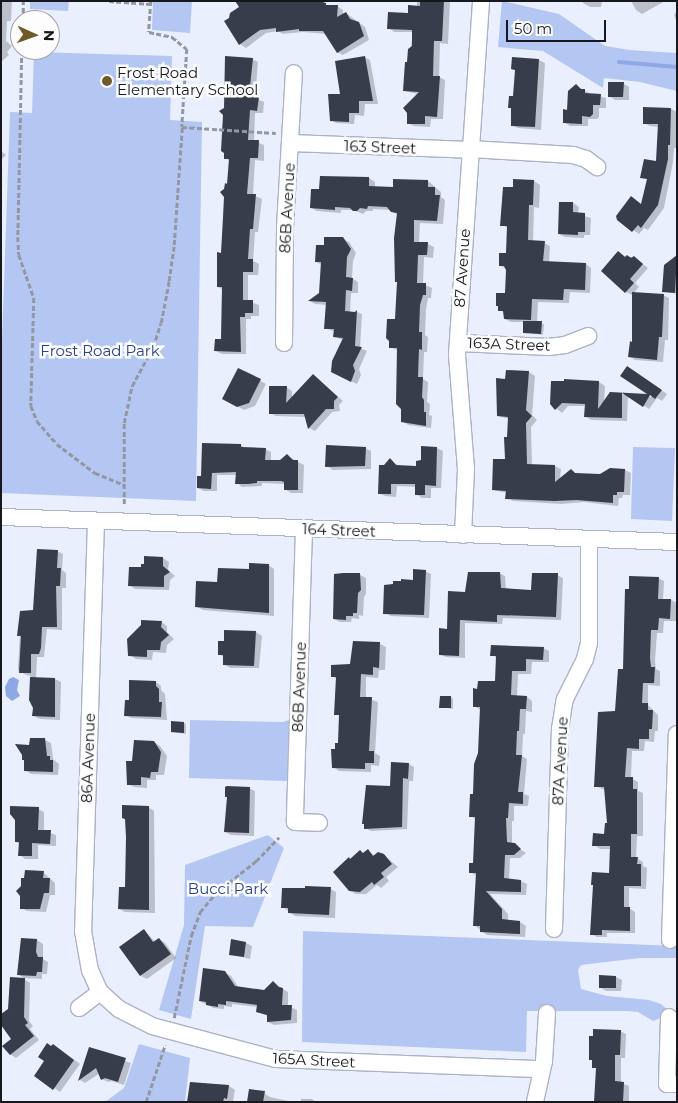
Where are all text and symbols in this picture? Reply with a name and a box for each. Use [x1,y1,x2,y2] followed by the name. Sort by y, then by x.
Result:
[10,10,60,60] north arrow
[508,10,608,42] scale bar
[514,19,552,38] text: 50 m
[40,30,58,41] text: N
[117,63,258,98] place label: Frost Road Elementary School
[101,75,113,87] marker: Frost Road Elementary School
[344,137,416,157] street label: 163 Street
[276,162,298,254] street label: 86B Avenue
[450,228,474,308] street label: 87 Avenue
[467,334,551,354] street label: 163A Street
[40,342,160,360] park label: Frost Road Park
[302,520,376,540] street label: 164 Street
[288,641,310,733] street label: 86B Avenue
[77,713,99,803] street label: 86A Avenue
[549,716,571,806] street label: 87A Avenue
[188,880,268,898] park label: Bucci Park
[272,1049,356,1071] street label: 165A Street

